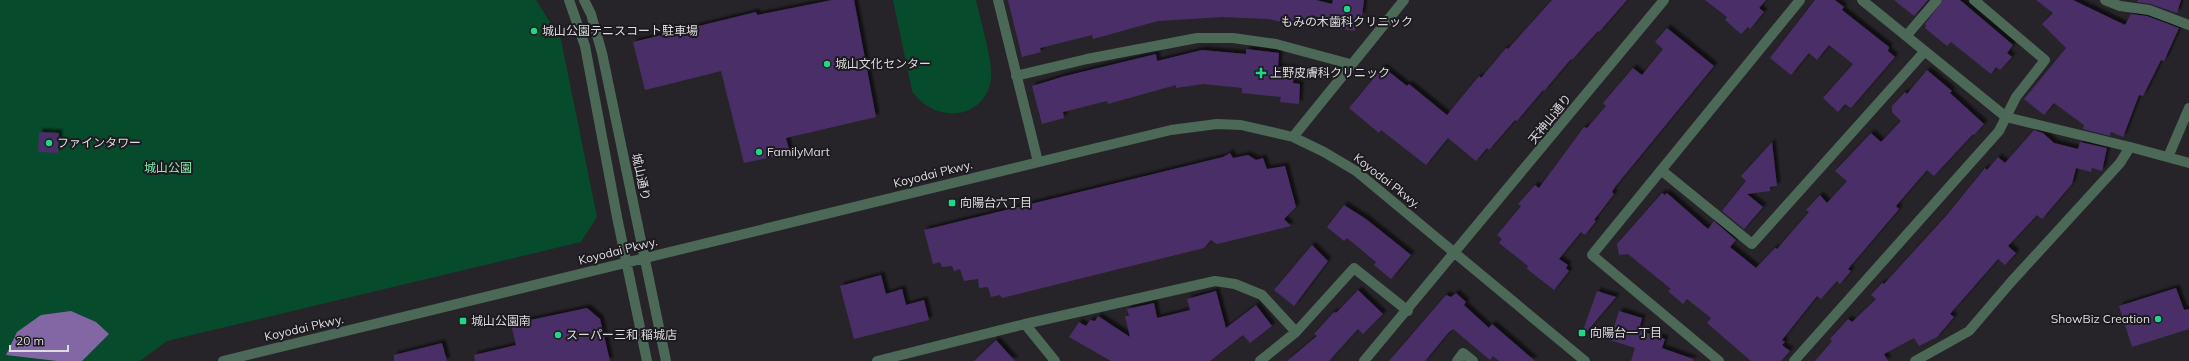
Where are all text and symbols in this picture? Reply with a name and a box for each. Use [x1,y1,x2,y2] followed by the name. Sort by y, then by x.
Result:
[1342,4,1352,14] marker: もみの木歯科クリニック
[1281,14,1413,29] place label: もみの木歯科クリニック
[542,23,698,38] place label: 城山公園テニスコート駐車場
[529,26,539,36] marker: 城山公園テニスコート駐車場
[835,56,931,71] place label: 城山文化センター
[822,59,832,69] marker: 城山文化センター
[1270,65,1390,80] place label: 上野皮膚科クリニック
[1255,67,1267,79] marker: 上野皮膚科クリニック
[1525,91,1574,147] street label: 天神山通り
[57,135,141,150] place label: ファインタワー
[44,138,54,148] marker: ファインタワー
[767,144,830,159] place label: FamilyMart
[754,147,764,157] marker: FamilyMart
[1351,150,1424,211] street label: Koyodai Pkwy.
[629,152,654,202] street label: 城山通り
[892,156,974,191] street label: Koyodai Pkwy.
[144,160,192,175] park label: 城山公園
[960,195,1032,210] place label: 向陽台六丁目
[947,198,957,208] marker: 向陽台六丁目
[577,233,659,268] street label: Koyodai Pkwy.
[263,311,345,344] street label: Koyodai Pkwy.
[2051,311,2150,326] place label: ShowBiz Creation
[471,313,531,328] place label: 城山公園南
[2153,314,2163,324] marker: ShowBiz Creation
[458,316,468,326] marker: 城山公園南
[1590,325,1662,340] place label: 向陽台一丁目
[10,327,68,353] scale bar
[566,327,677,342] place label: スーパー三和 稲城店
[1577,328,1587,338] marker: 向陽台一丁目
[553,330,563,340] marker: スーパー三和 稲城店
[16,333,44,348] text: 20 m

